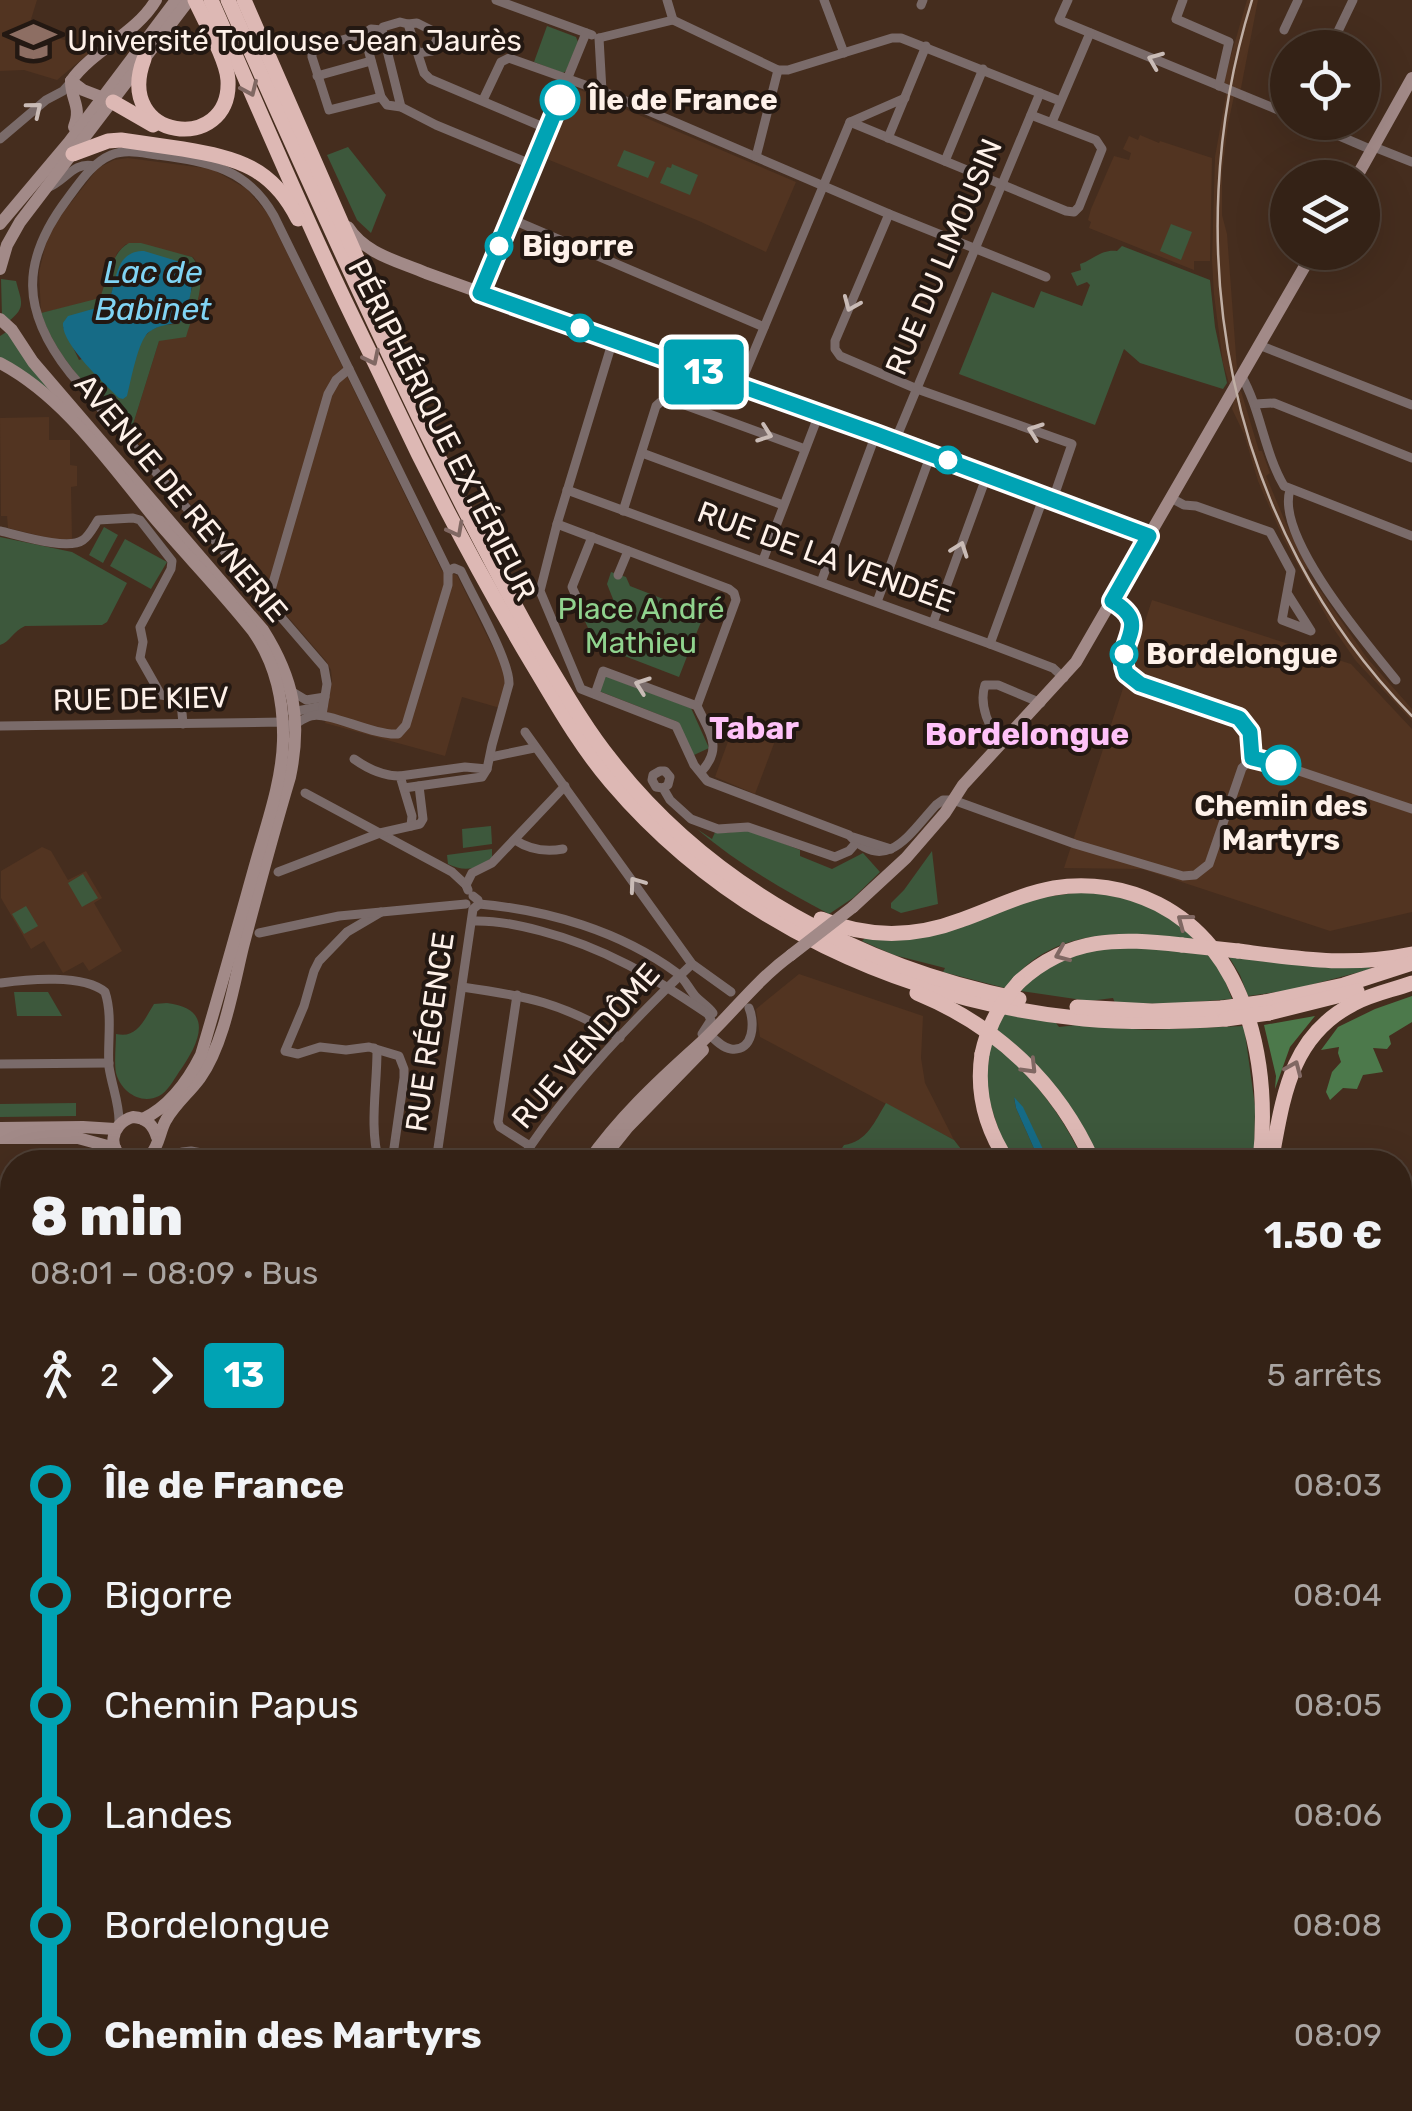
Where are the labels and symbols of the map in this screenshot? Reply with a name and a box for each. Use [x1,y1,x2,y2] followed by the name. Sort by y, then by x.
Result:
[10,17,58,65] school or university icon: Université Toulouse Jean Jaurès
[67,23,522,59] place label: Université Toulouse Jean Jaurès
[1147,51,1164,71] one-way arrow
[238,79,258,97] one-way arrow
[541,81,579,119] marker: Île de France
[587,82,778,118] place label: Île de France
[24,103,42,121] one-way arrow
[878,133,1010,381] street label: RUE DU LIMOUSIN
[522,228,634,264] place label: Bigorre
[486,233,512,259] marker: Bigorre
[95,253,212,328] water label: Lac de Babinet
[340,253,544,607] street label: PÉRIPHÉRIQUE EXTÉRIEUR
[843,294,863,312] one-way arrow
[567,315,593,341] unlabelled marker
[659,340,749,404] line badge: 13
[360,348,380,366] one-way arrow
[67,367,295,629] street label: AVENUE DE REYNERIE
[756,422,773,443] one-way arrow
[1027,422,1044,443] one-way arrow
[935,447,961,473] unlabelled marker
[693,494,959,620] street label: RUE DE LA VENDÉE
[444,519,463,537] one-way arrow
[948,541,969,558] one-way arrow
[557,591,725,661] park label: Place André Mathieu
[1146,636,1338,672] place label: Bordelongue
[1111,641,1137,667] marker: Bordelongue
[635,676,652,697] one-way arrow
[53,679,229,719] street label: RUE DE KIEV
[709,709,799,747] district label: Tabar
[925,715,1129,753] district label: Bordelongue
[1262,746,1300,784] marker: Chemin des Martyrs
[1194,788,1368,858] place label: Chemin des Martyrs
[630,877,648,895] one-way arrow
[1177,915,1195,933] one-way arrow
[398,930,462,1134] street label: RUE RÉGENCE
[1054,942,1072,962] one-way arrow
[504,956,668,1136] street label: RUE VENDÔME
[1018,1055,1036,1074] one-way arrow
[1282,1060,1302,1078] one-way arrow

